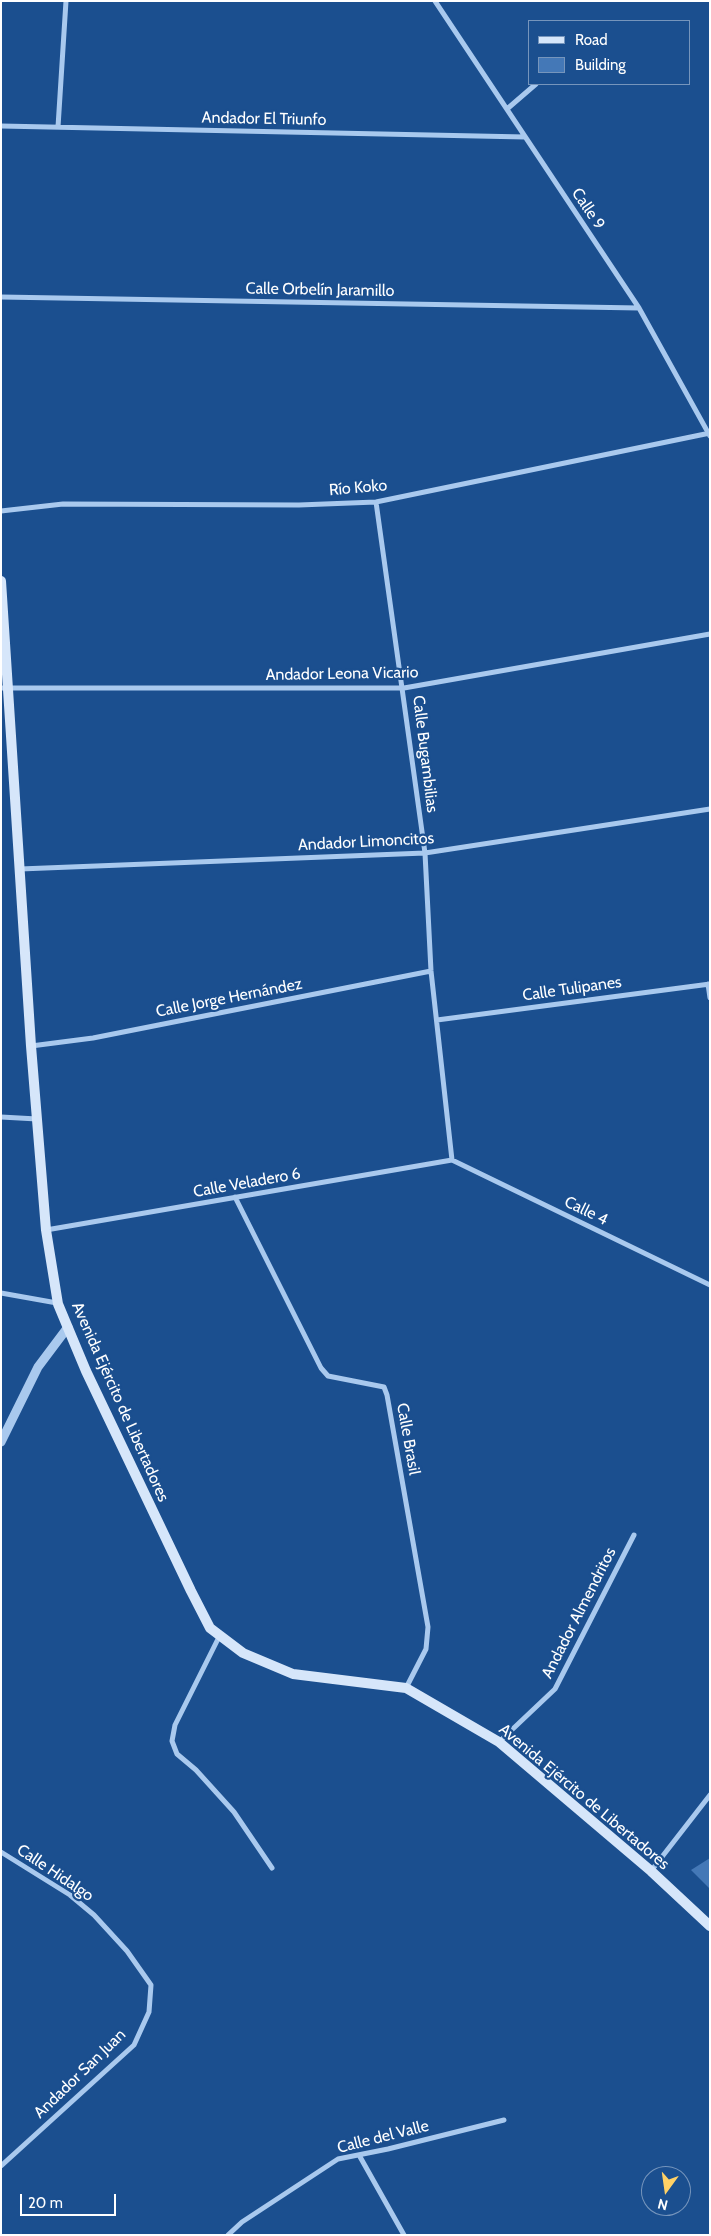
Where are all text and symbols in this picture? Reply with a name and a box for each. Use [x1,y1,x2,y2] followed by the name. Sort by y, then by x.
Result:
[528,20,691,85] legend
[575,31,608,49] text: Road
[575,56,626,74] text: Building
[201,108,327,130] street label: Andador El Triunfo
[567,185,609,233] street label: Calle 9
[245,279,395,301] street label: Calle Orbelín Jaramillo
[328,476,388,500] street label: Río Koko
[265,663,419,685] street label: Andador Leona Vicario
[408,694,442,814] street label: Calle Bugambilias
[297,829,435,855] street label: Andador Limoncitos
[521,973,623,1005] street label: Calle Tulipanes
[154,974,304,1022] street label: Calle Jorge Hernández
[192,1164,302,1202] street label: Calle Veladero 6
[561,1192,611,1230] street label: Calle 4
[67,1299,173,1505] street label: Avenida Ejército de Libertadores
[392,1402,424,1476] street label: Calle Brasil
[538,1544,620,1682] street label: Andador Almendritos
[495,1720,673,1874] street label: Avenida Ejército de Libertadores
[13,1840,97,1906] street label: Calle Hidalgo
[30,2025,130,2123] street label: Andador San Juan
[335,2116,431,2158] street label: Calle del Valle
[641,2166,691,2216] north arrow
[22,2184,119,2216] scale bar
[28,2194,63,2212] text: 20 m
[656,2195,670,2215] text: N

